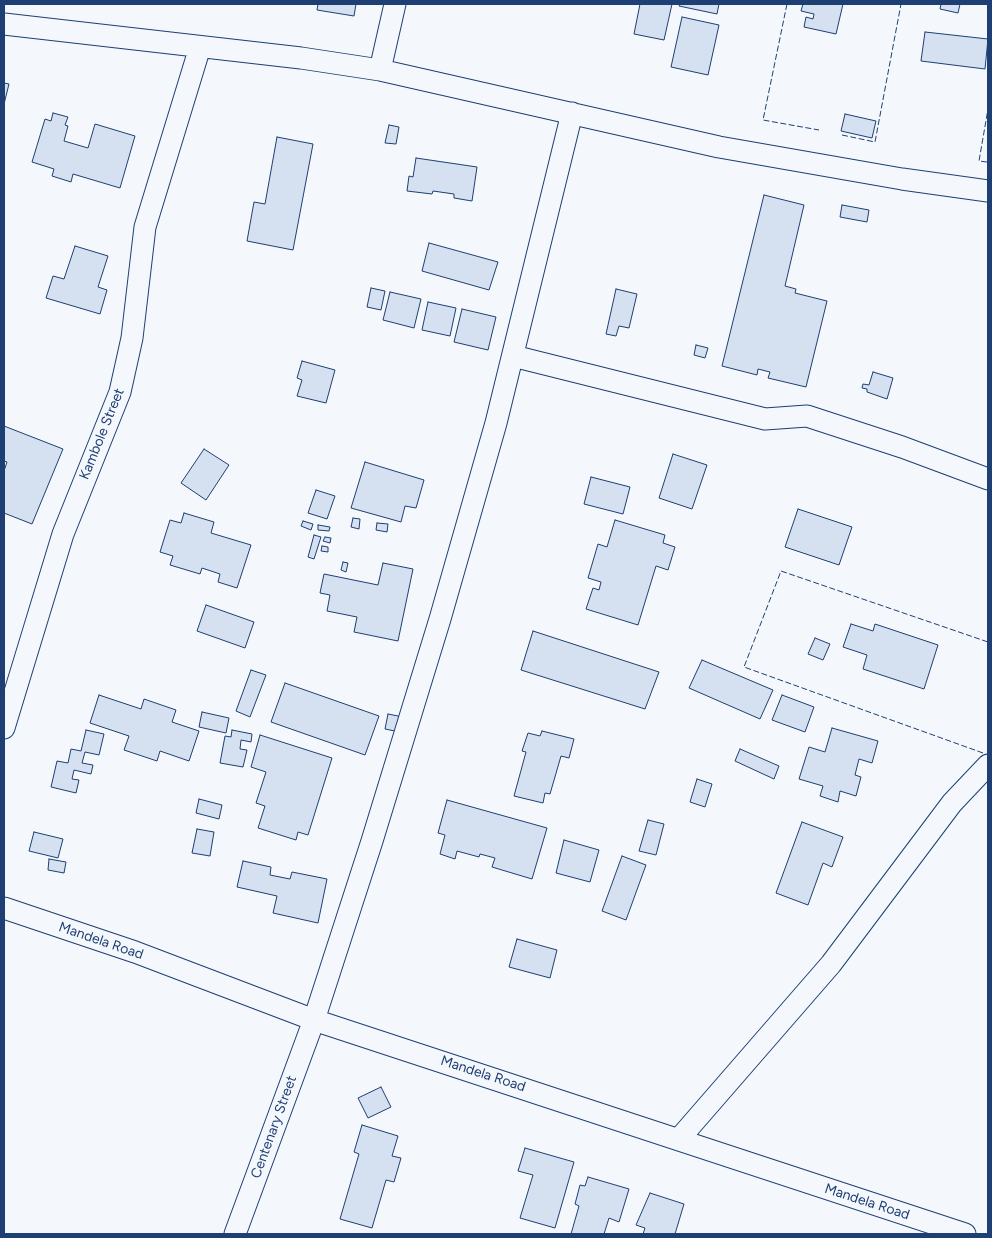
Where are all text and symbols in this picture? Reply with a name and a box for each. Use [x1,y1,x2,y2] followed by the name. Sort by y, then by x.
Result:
[76,386,128,482] street label: Kambole Street
[56,919,146,963] street label: Mandela Road
[438,1052,528,1096] street label: Mandela Road
[248,1073,300,1181] street label: Centenary Street
[822,1180,912,1224] street label: Mandela Road

